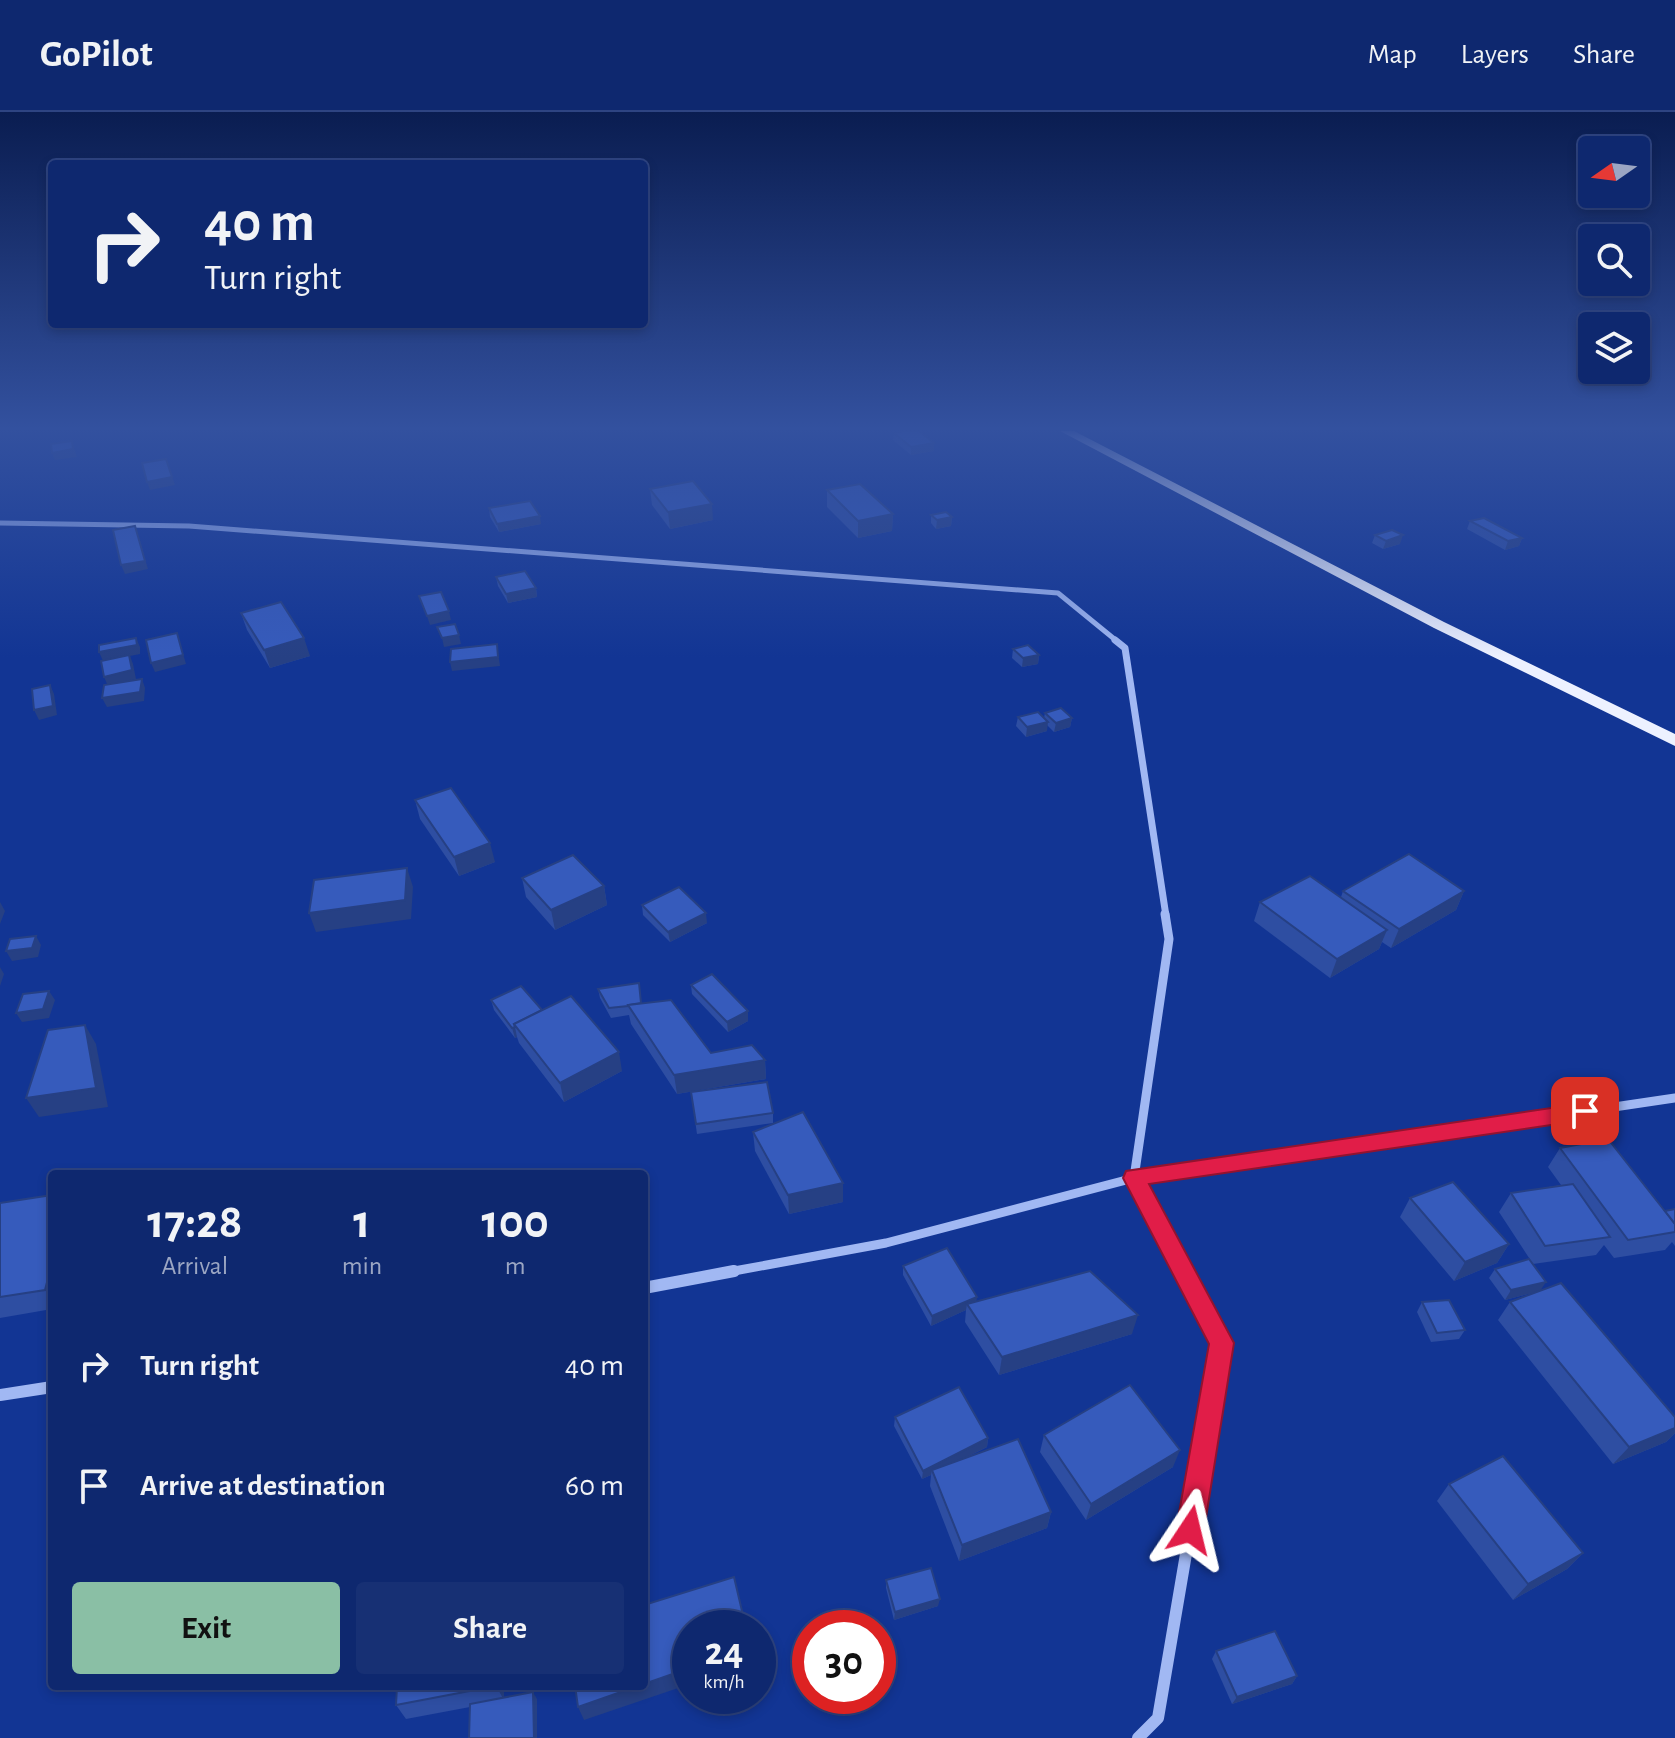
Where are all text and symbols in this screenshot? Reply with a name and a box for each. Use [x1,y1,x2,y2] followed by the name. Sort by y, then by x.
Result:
[40,36,153,74] text: GoPilot
[1368,41,1417,69] text: Map
[1461,41,1529,69] text: Layers
[1573,41,1635,69] text: Share
[1578,136,1650,208] north arrow
[1578,136,1650,384] map controls
[72,192,176,296] icon: right
[204,195,315,251] text: 40 m
[1578,224,1650,296] button: search
[204,260,341,296] text: Turn right
[1578,312,1650,384] button: layers
[1551,1077,1619,1145] pin
[1563,1089,1607,1133] icon: arrive
[147,1199,243,1247] text: 17:28
[353,1199,371,1247] text: 1
[481,1199,549,1247] text: 100
[161,1253,228,1279] text: Arrival
[342,1253,382,1279] text: min
[505,1253,526,1279] text: m
[72,1344,116,1388] icon: right
[140,1351,259,1381] text: Turn right
[565,1351,624,1381] text: 40 m
[72,1464,116,1508] icon: arrive
[140,1471,386,1501] text: Arrive at destination
[565,1471,624,1501] text: 60 m
[1148,1488,1232,1572] position arrow
[72,1582,340,1674] button: Exit
[356,1582,624,1674] button: Share
[792,1610,896,1714] speed limit sign: 30
[705,1632,743,1672] text: 24
[703,1672,745,1692] text: km/h

